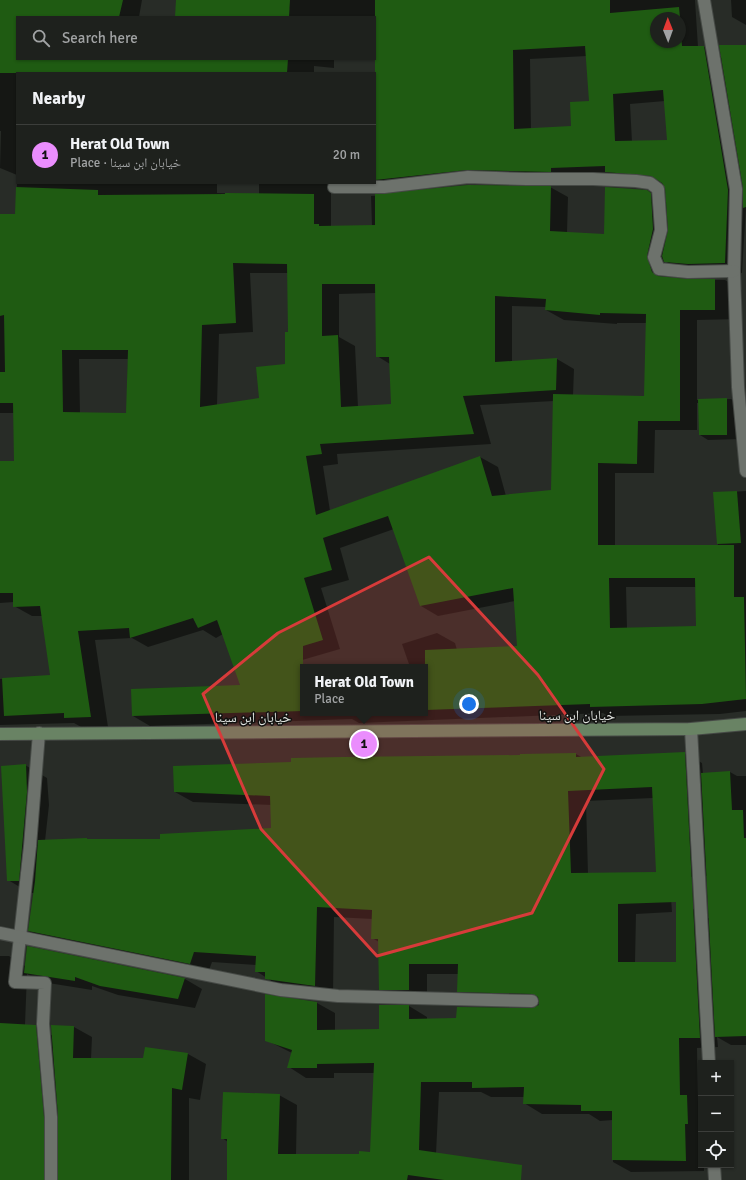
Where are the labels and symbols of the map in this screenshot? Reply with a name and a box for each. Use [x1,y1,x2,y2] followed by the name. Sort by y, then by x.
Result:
[650,12,686,48] north arrow
[459,694,479,714] your location
[539,707,615,724] street label: خیابان ابن سینا
[215,709,291,726] street label: خیابان ابن سینا
[351,729,377,759] pin: 1

